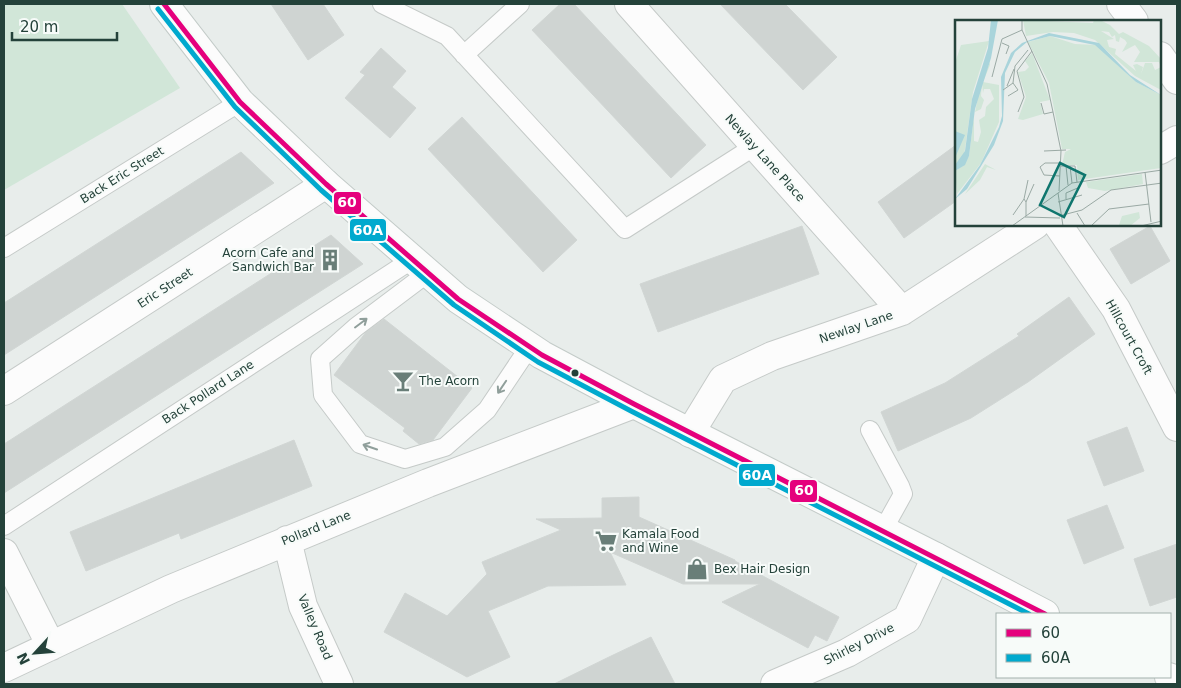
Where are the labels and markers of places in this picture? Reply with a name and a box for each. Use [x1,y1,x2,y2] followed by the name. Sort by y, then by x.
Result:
[222,246,314,274] place label: Acorn Cafe and Sandwich Bar
[317,247,343,273] building icon: Acorn Cafe and Sandwich Bar
[390,368,416,394] bar icon: The Acorn
[570,368,580,378] unlabelled marker
[418,374,479,388] place label: The Acorn
[622,527,699,555] place label: Kamala Food and Wine
[593,528,619,554] supermarket icon: Kamala Food and Wine
[684,556,710,582] shop icon: Bex Hair Design
[714,562,810,576] place label: Bex Hair Design

